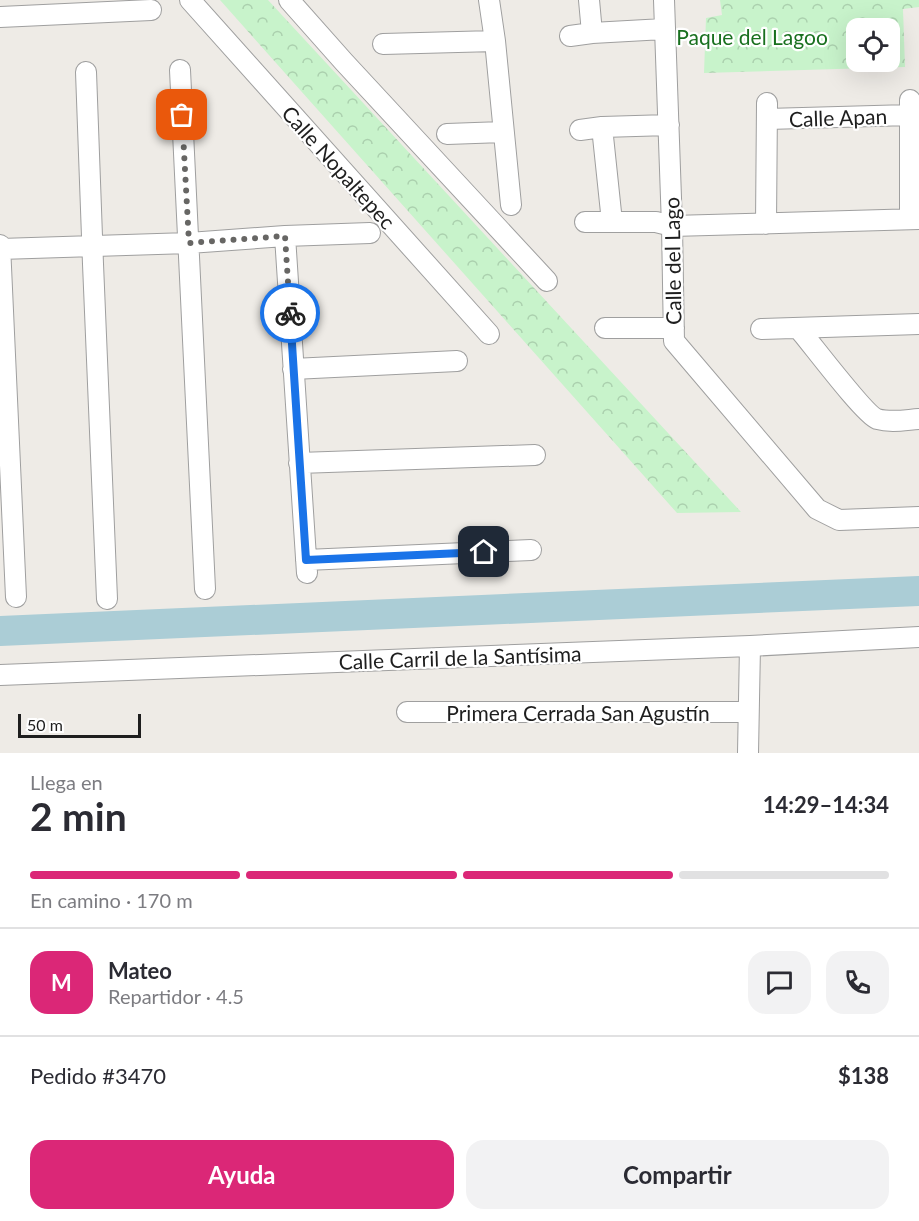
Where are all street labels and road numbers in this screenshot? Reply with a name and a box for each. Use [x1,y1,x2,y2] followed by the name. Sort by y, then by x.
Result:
[277,100,401,234] street label: Calle Nopaltepec
[788,103,888,131] street label: Calle Apan
[658,197,686,325] street label: Calle del Lago
[338,640,582,674] street label: Calle Carril de la Santísima
[446,700,710,725] street label: Primera Cerrada San Agustín

